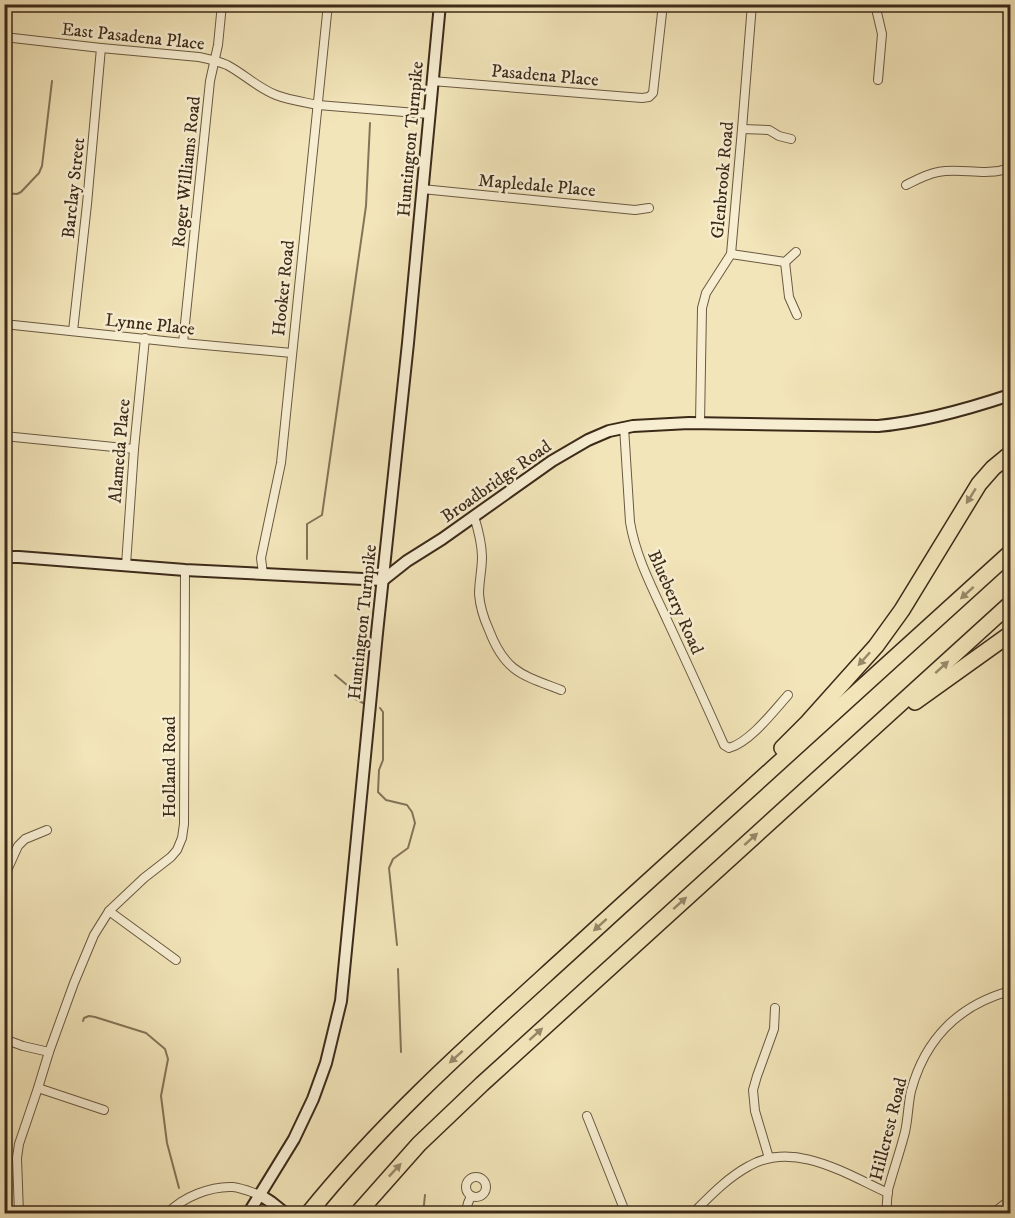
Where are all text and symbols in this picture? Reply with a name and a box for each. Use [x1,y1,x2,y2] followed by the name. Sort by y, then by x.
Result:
[60,19,206,55] street label: East Pasadena Place
[393,60,429,218] street label: Huntington Turnpike
[490,60,600,92] street label: Pasadena Place
[168,95,206,249] street label: Roger Williams Road
[707,121,739,239] street label: Glenbrook Road
[58,136,90,240] street label: Barclay Street
[477,170,597,202] street label: Mapledale Place
[268,239,300,337] street label: Hooker Road
[104,309,196,341] street label: Lynne Place
[104,398,136,504] street label: Alameda Place
[437,436,556,528] street label: Broadbridge Road
[965,488,976,504] one-way arrow
[344,543,382,701] street label: Huntington Turnpike
[642,547,708,658] street label: Blueberry Road
[960,586,975,599] one-way arrow
[858,651,871,666] one-way arrow
[934,660,949,674] one-way arrow
[159,716,181,818] street label: Holland Road
[744,833,758,847] one-way arrow
[672,897,687,910] one-way arrow
[593,918,608,932] one-way arrow
[528,1027,543,1041] one-way arrow
[449,1050,464,1064] one-way arrow
[866,1075,912,1183] street label: Hillcrest Road
[388,1162,402,1177] one-way arrow

